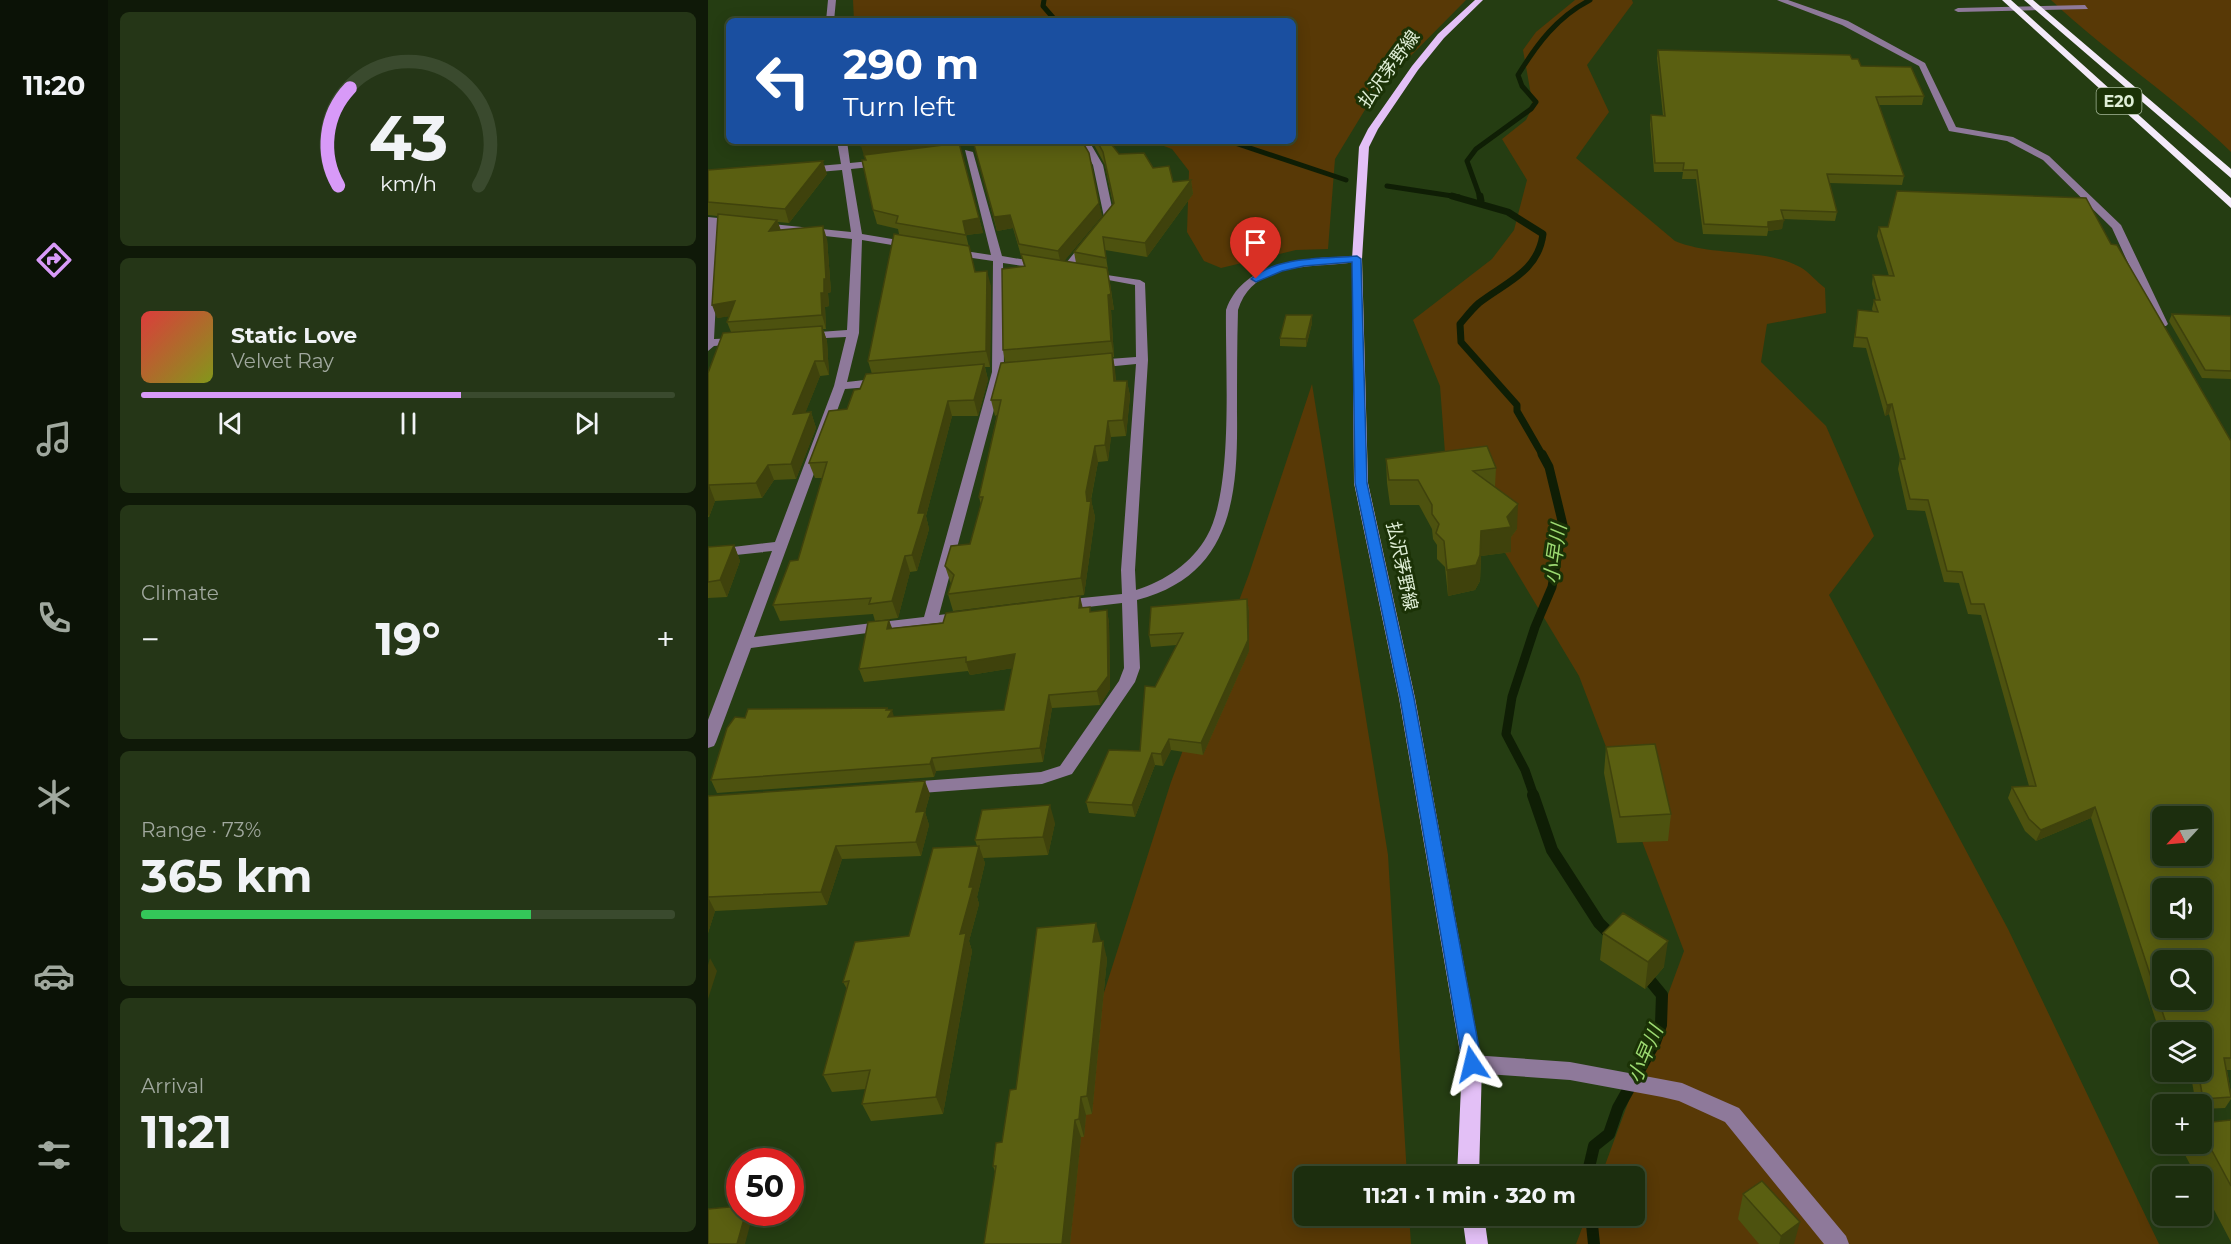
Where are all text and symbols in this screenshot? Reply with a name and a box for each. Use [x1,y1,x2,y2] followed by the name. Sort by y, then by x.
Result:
[1354,26,1424,112] street label: 払沢茅野線
[843,38,979,90] text: 290 m
[744,42,822,120] icon: left
[23,69,85,102] text: 11:20
[2096,88,2142,114] road number: E20
[843,90,956,123] text: Turn left
[368,100,448,176] text: 43
[379,171,437,197] text: km/h
[1230,217,1281,279] pin
[1239,226,1272,259] icon: arrive
[33,239,75,281] icon: directions
[231,322,357,349] text: Static Love
[231,349,334,373] text: Velvet Ray
[214,407,247,440] icon: previous
[392,407,425,440] icon: pause
[570,407,603,440] icon: next
[33,418,75,460] icon: music
[1382,520,1422,612] street label: 払沢茅野線
[1539,521,1571,585] water label: 小早川
[141,581,219,605] text: Climate
[33,597,75,639] icon: phone
[375,611,441,666] text: 19°
[141,619,160,659] text: −
[656,619,675,659] text: +
[33,776,75,818] icon: climate
[2152,806,2212,866] north arrow
[2152,806,2212,1226] map controls
[141,818,261,842] text: Range · 73%
[141,848,312,903] text: 365 km
[2152,878,2212,938] button: sound
[2152,950,2212,1010] button: search
[33,955,75,997] icon: car
[1622,1020,1669,1086] water label: 小早川
[2152,1022,2212,1082] button: layers
[1440,1032,1504,1096] position arrow
[141,1074,204,1098] text: Arrival
[2152,1094,2212,1154] button: +
[141,1104,232,1159] text: 11:21
[33,1134,75,1176] icon: filters
[726,1148,804,1226] speed limit sign: 50
[2152,1166,2212,1226] button: −
[1363,1182,1576,1209] text: 11:21 · 1 min · 320 m

